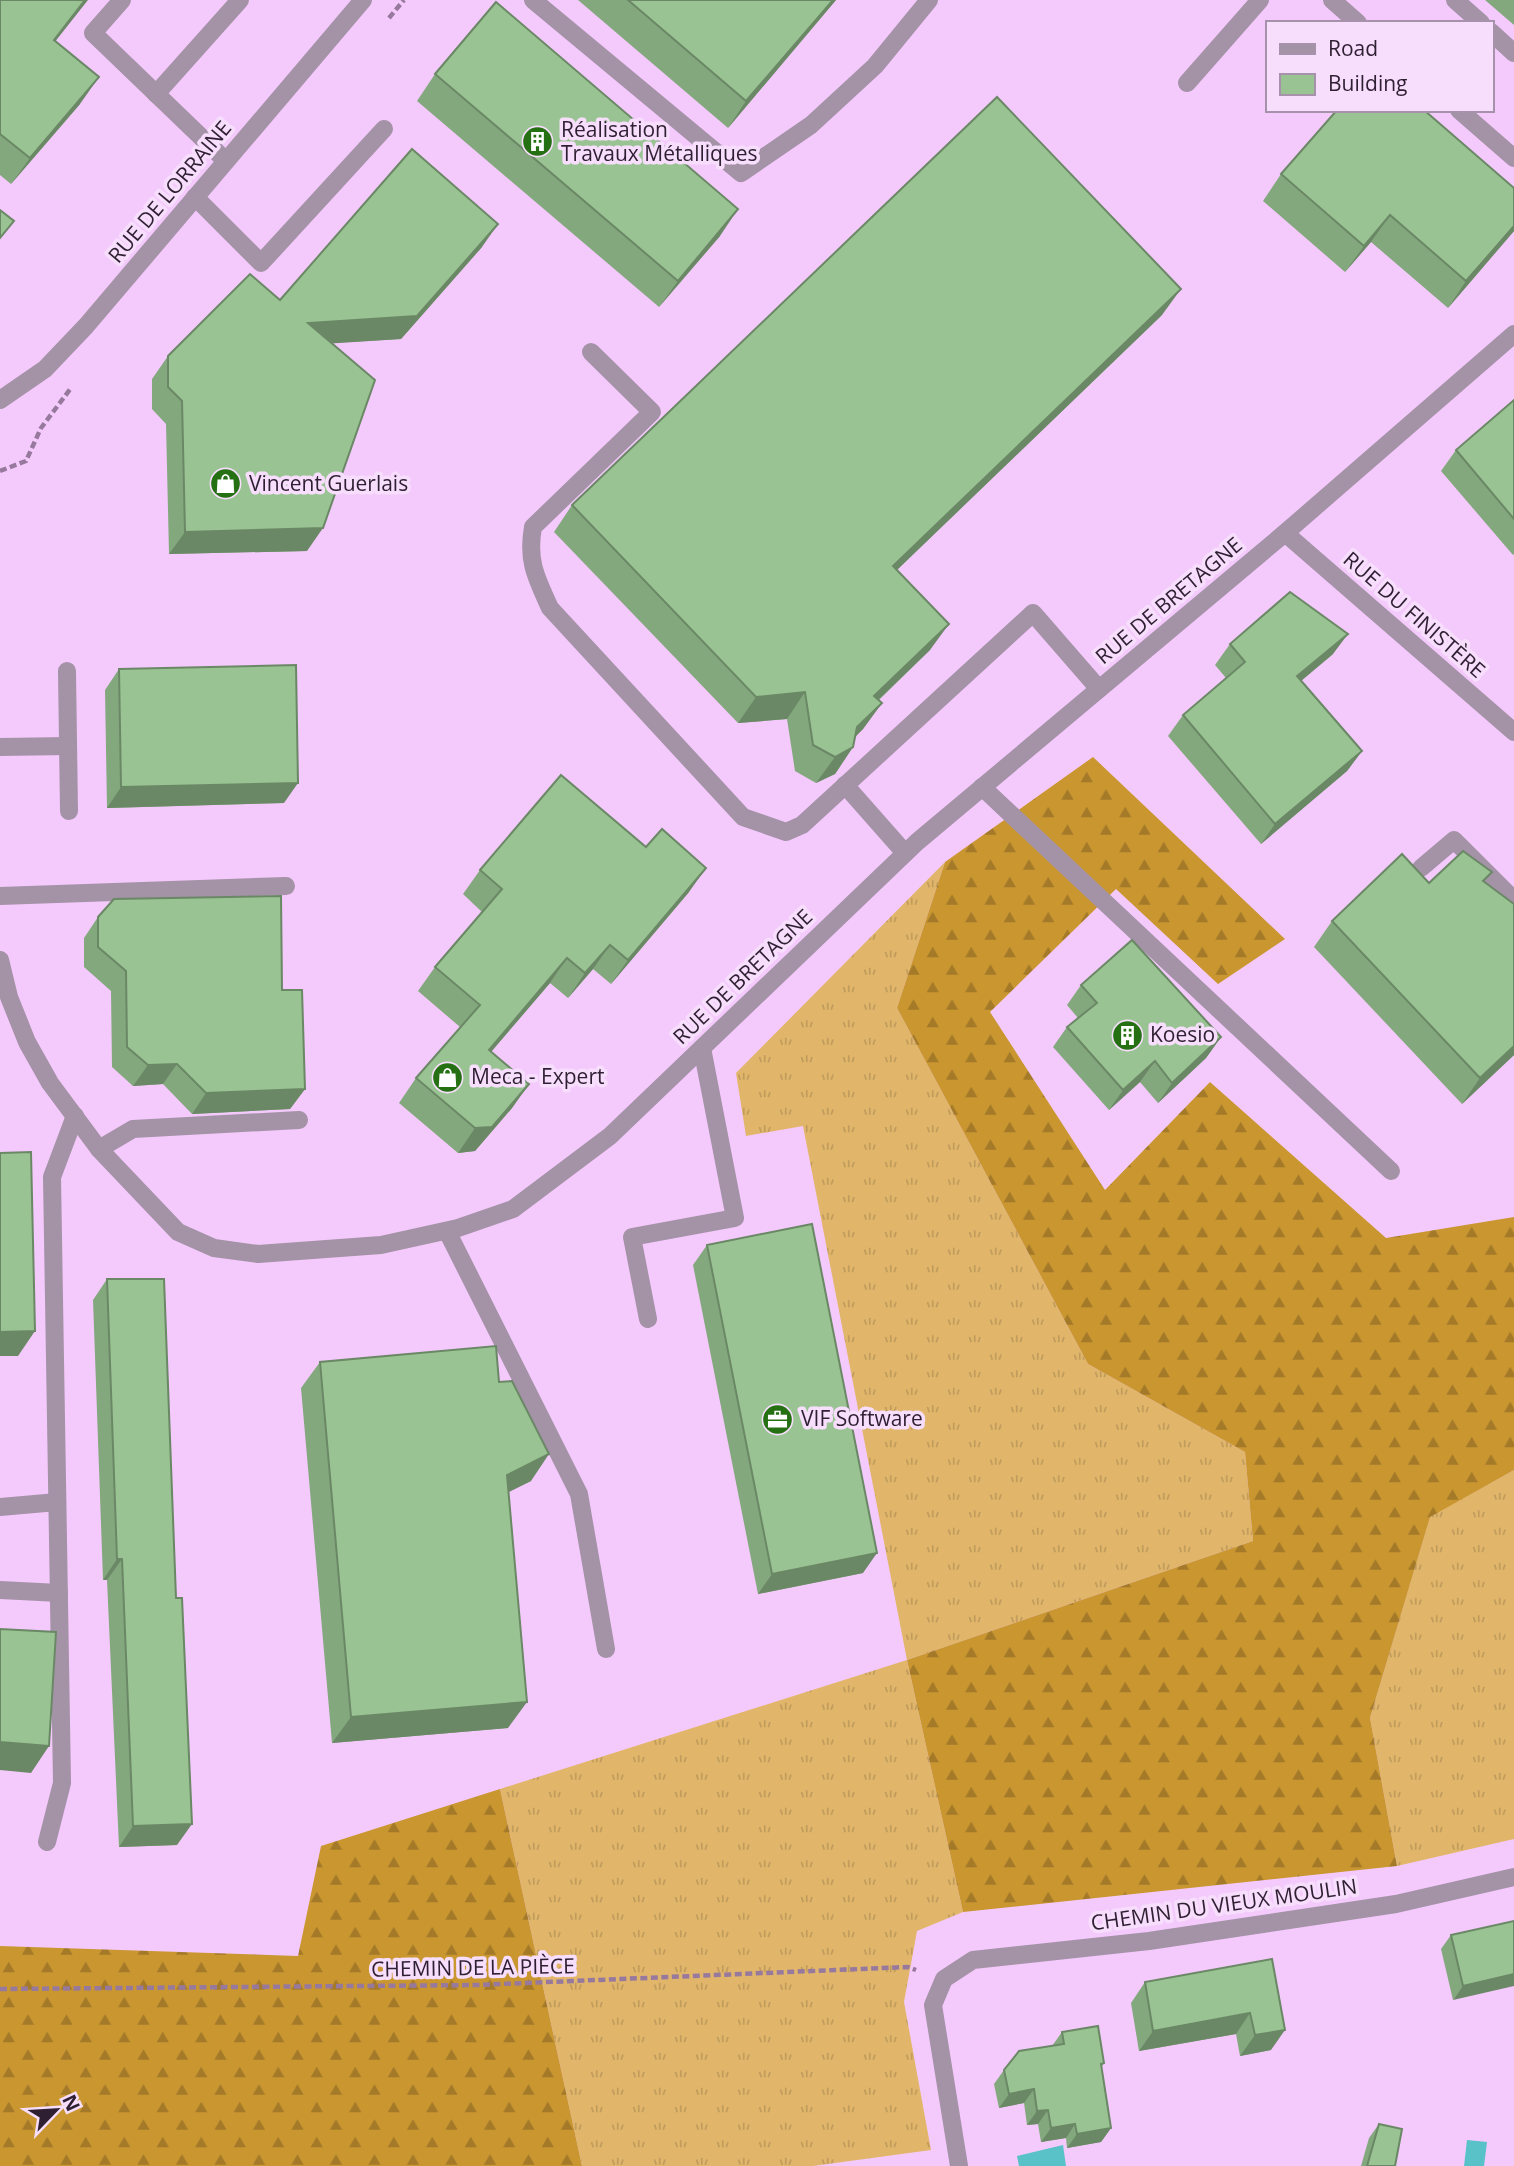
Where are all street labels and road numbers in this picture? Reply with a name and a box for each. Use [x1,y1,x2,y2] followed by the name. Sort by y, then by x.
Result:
[101,114,237,268] street label: RUE DE LORRAINE
[1089,531,1248,670] street label: RUE DE BRETAGNE
[1338,545,1491,684] street label: RUE DU FINISTÈRE
[667,902,818,1050] street label: RUE DE BRETAGNE
[1089,1871,1359,1937] street label: CHEMIN DU VIEUX MOULIN
[371,1951,575,1983] street label: CHEMIN DE LA PIÈCE

